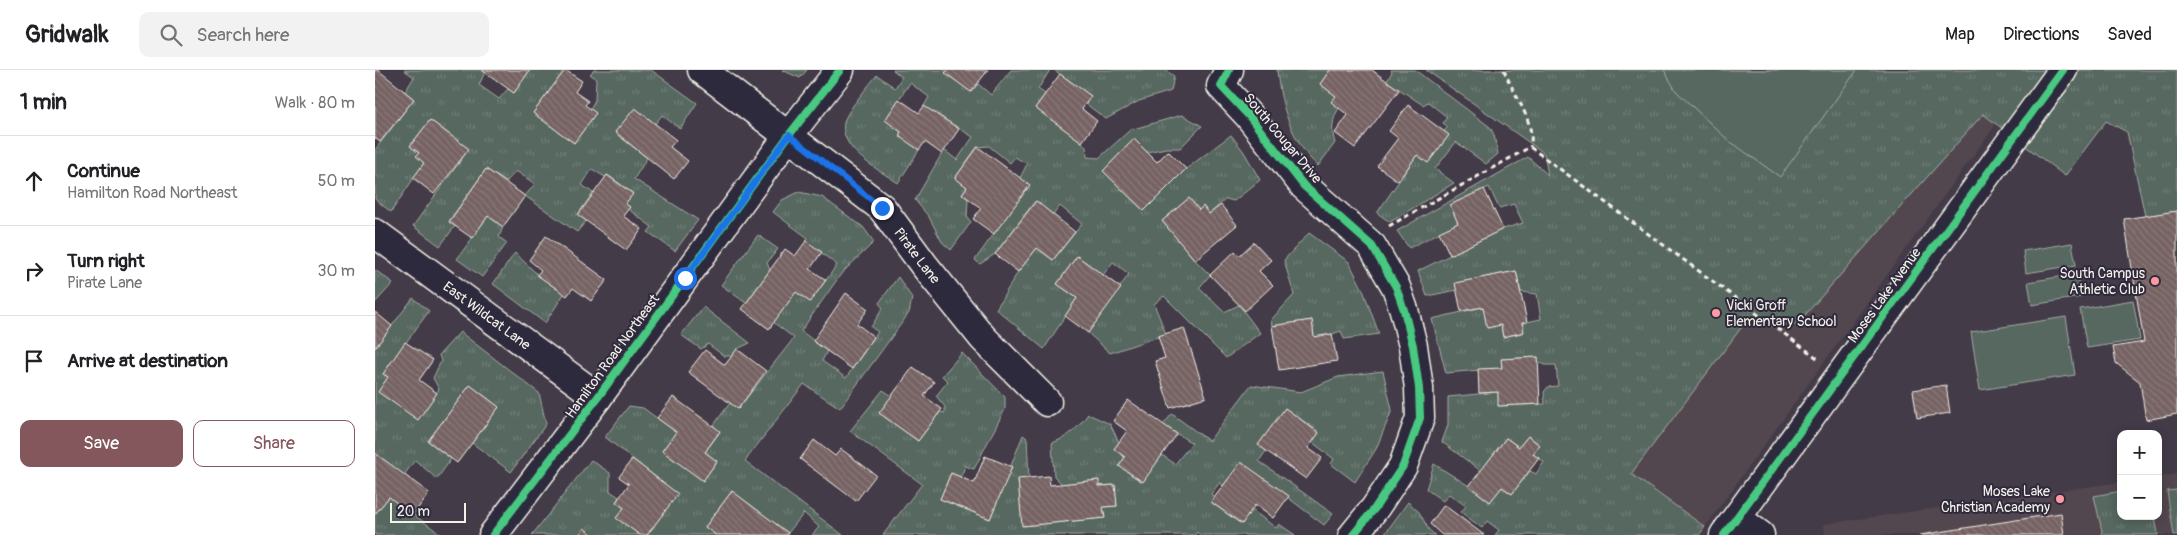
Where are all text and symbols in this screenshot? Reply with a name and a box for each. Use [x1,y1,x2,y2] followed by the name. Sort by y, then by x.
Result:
[139,12,489,57] search box
[25,20,109,49] text: Gridwalk
[157,21,185,49] icon: search
[197,23,289,47] text: Search here
[1945,23,1975,46] text: Map
[2003,23,2079,46] text: Directions
[2107,23,2152,46] text: Saved
[20,89,67,116] text: 1 min
[1240,90,1325,187] street label: South Cougar Drive
[275,93,355,113] text: Walk · 80 m
[67,159,140,183] text: Continue
[20,167,48,195] icon: ahead
[318,171,355,191] text: 50 m
[67,183,237,203] text: Hamilton Road Northeast
[871,197,894,220] route end
[890,224,944,287] street label: Pirate Lane
[1844,244,1925,346] street label: Moses Lake Avenue
[67,249,145,273] text: Turn right
[20,257,48,285] icon: right
[317,261,355,281] text: 30 m
[2060,265,2146,298] place label: South Campus Athletic Club
[674,267,697,290] route start
[67,273,142,293] text: Pirate Lane
[2149,275,2161,287] marker: South Campus Athletic Club
[440,278,534,354] street label: East Wildcat Lane
[562,291,663,422] street label: Hamilton Road Northeast
[1726,297,1837,330] place label: Vicki Groff Elementary School
[1710,307,1722,319] marker: Vicki Groff Elementary School
[20,347,48,375] icon: arrive
[67,349,228,373] text: Arrive at destination
[20,420,183,467] button: Save
[193,420,355,467] button: Share
[2117,430,2162,520] map controls
[2117,430,2162,475] button: +
[2117,475,2162,520] button: −
[1941,483,2050,516] place label: Moses Lake Christian Academy
[2054,493,2066,505] marker: Moses Lake Christian Academy
[390,500,466,523] scale bar
[397,503,430,520] text: 20 m

